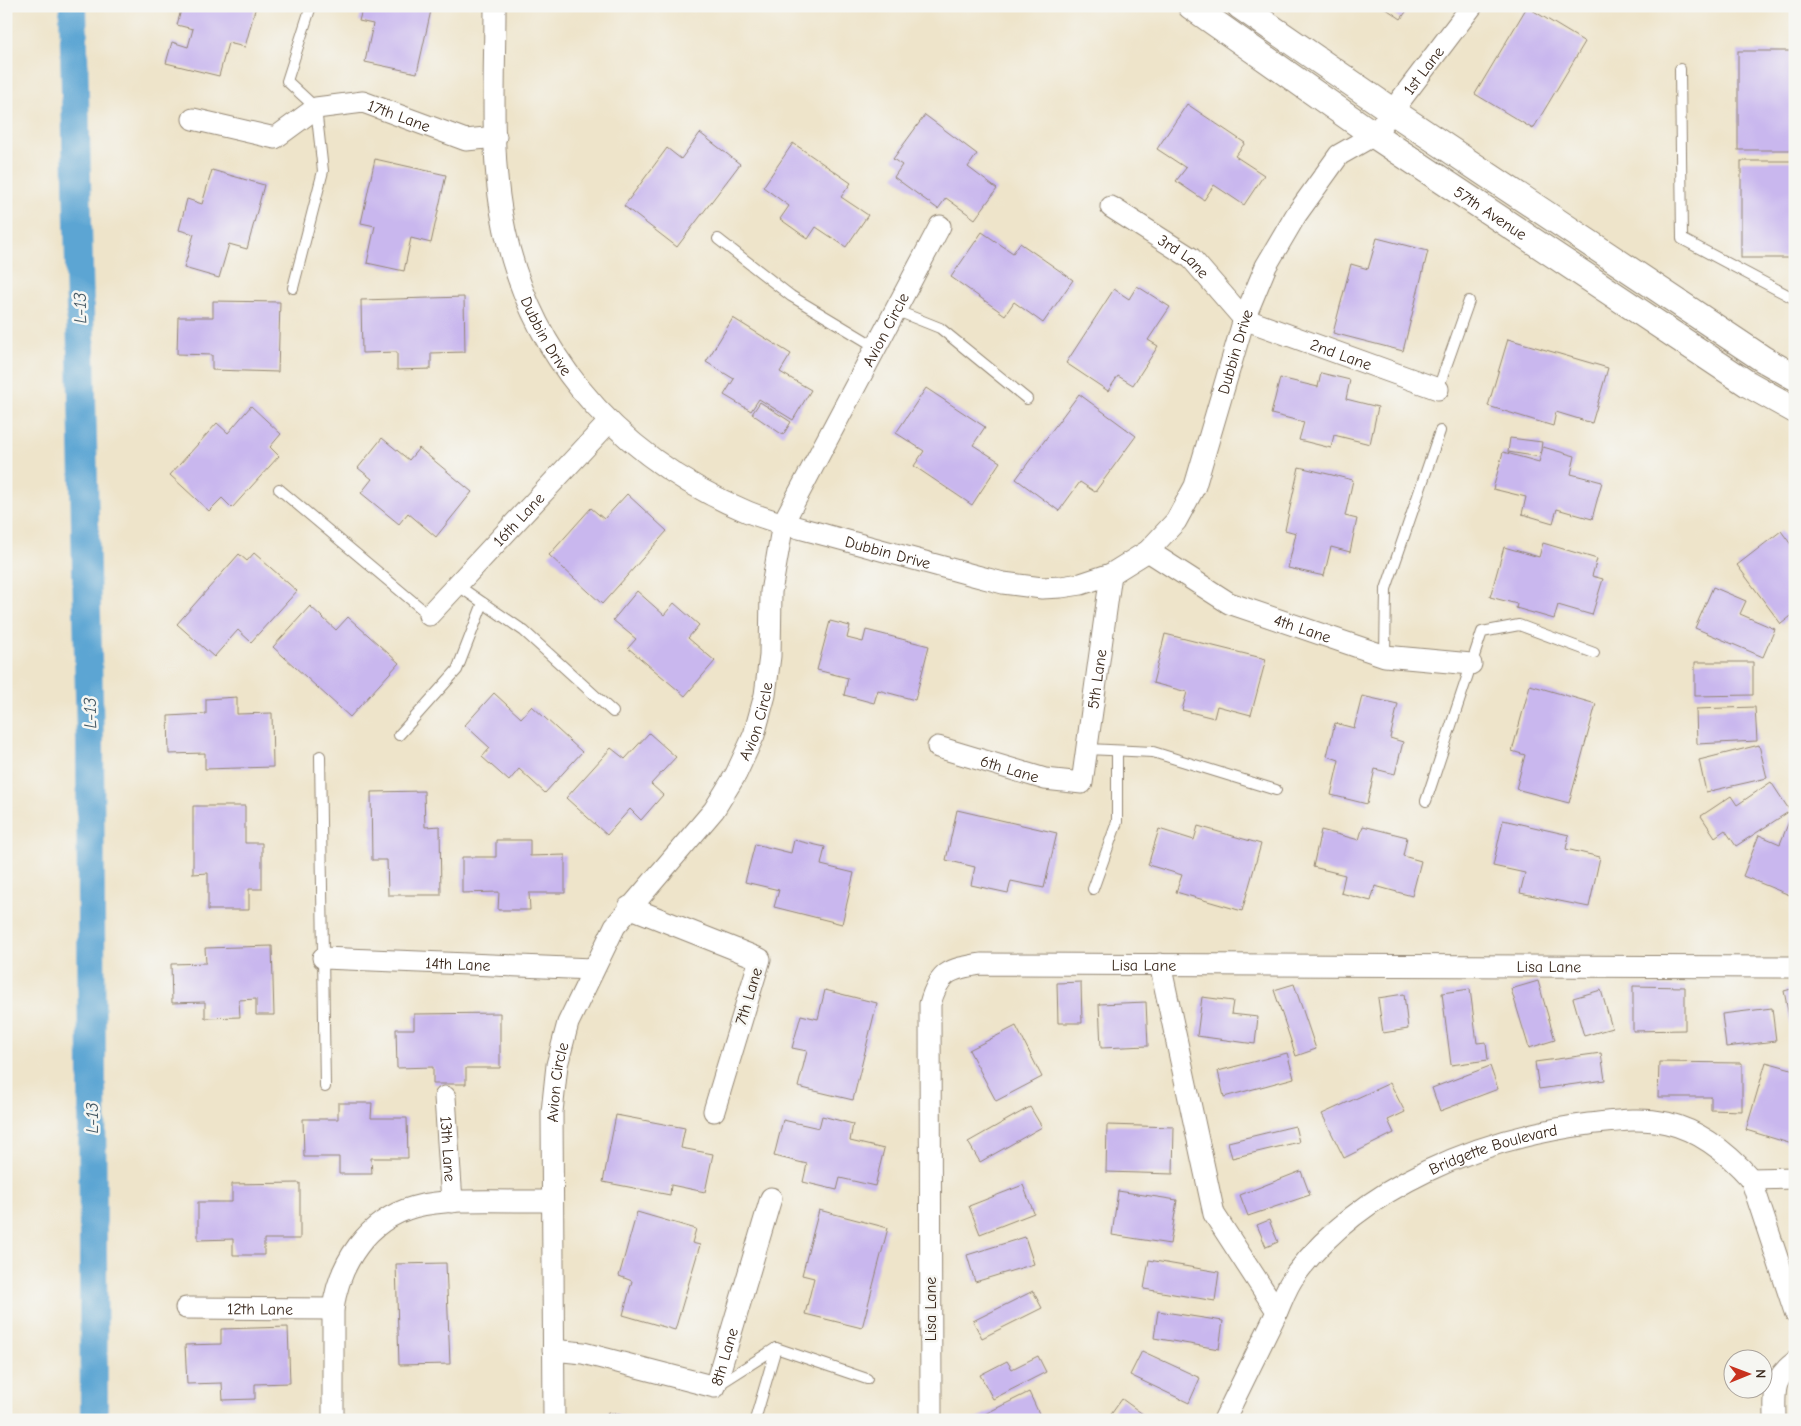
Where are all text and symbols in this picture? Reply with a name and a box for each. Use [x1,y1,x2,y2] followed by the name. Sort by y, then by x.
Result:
[1400,43,1448,98] street label: 1st Lane
[365,97,433,136] street label: 17th Lane
[1450,183,1530,244] street label: 57th Avenue
[1154,231,1212,282] street label: 3rd Lane
[859,290,913,370] street label: Avion Circle
[70,292,91,324] water label: L-13
[516,294,575,379] street label: Dubbin Drive
[1214,307,1257,396] street label: Dubbin Drive
[1308,336,1374,374] street label: 2nd Lane
[490,489,548,550] street label: 16th Lane
[843,533,932,573] street label: Dubbin Drive
[1271,611,1333,647] street label: 4th Lane
[1084,648,1110,710] street label: 5th Lane
[736,681,777,763] street label: Avion Circle
[80,697,101,729] water label: L-13
[978,752,1041,787] street label: 6th Lane
[425,954,491,975] street label: 14th Lane
[1112,956,1176,975] street label: Lisa Lane
[1517,958,1581,976] street label: Lisa Lane
[732,965,766,1027] street label: 7th Lane
[544,1041,573,1123] street label: Avion Circle
[82,1102,103,1134] water label: L-13
[436,1115,459,1182] street label: 13th Lane
[1426,1121,1559,1179] street label: Bridgette Boulevard
[922,1277,940,1341] street label: Lisa Lane
[227,1300,293,1319] street label: 12th Lane
[708,1326,742,1388] street label: 8th Lane
[1724,1348,1774,1398] north arrow
[1752,1369,1769,1378] text: N

